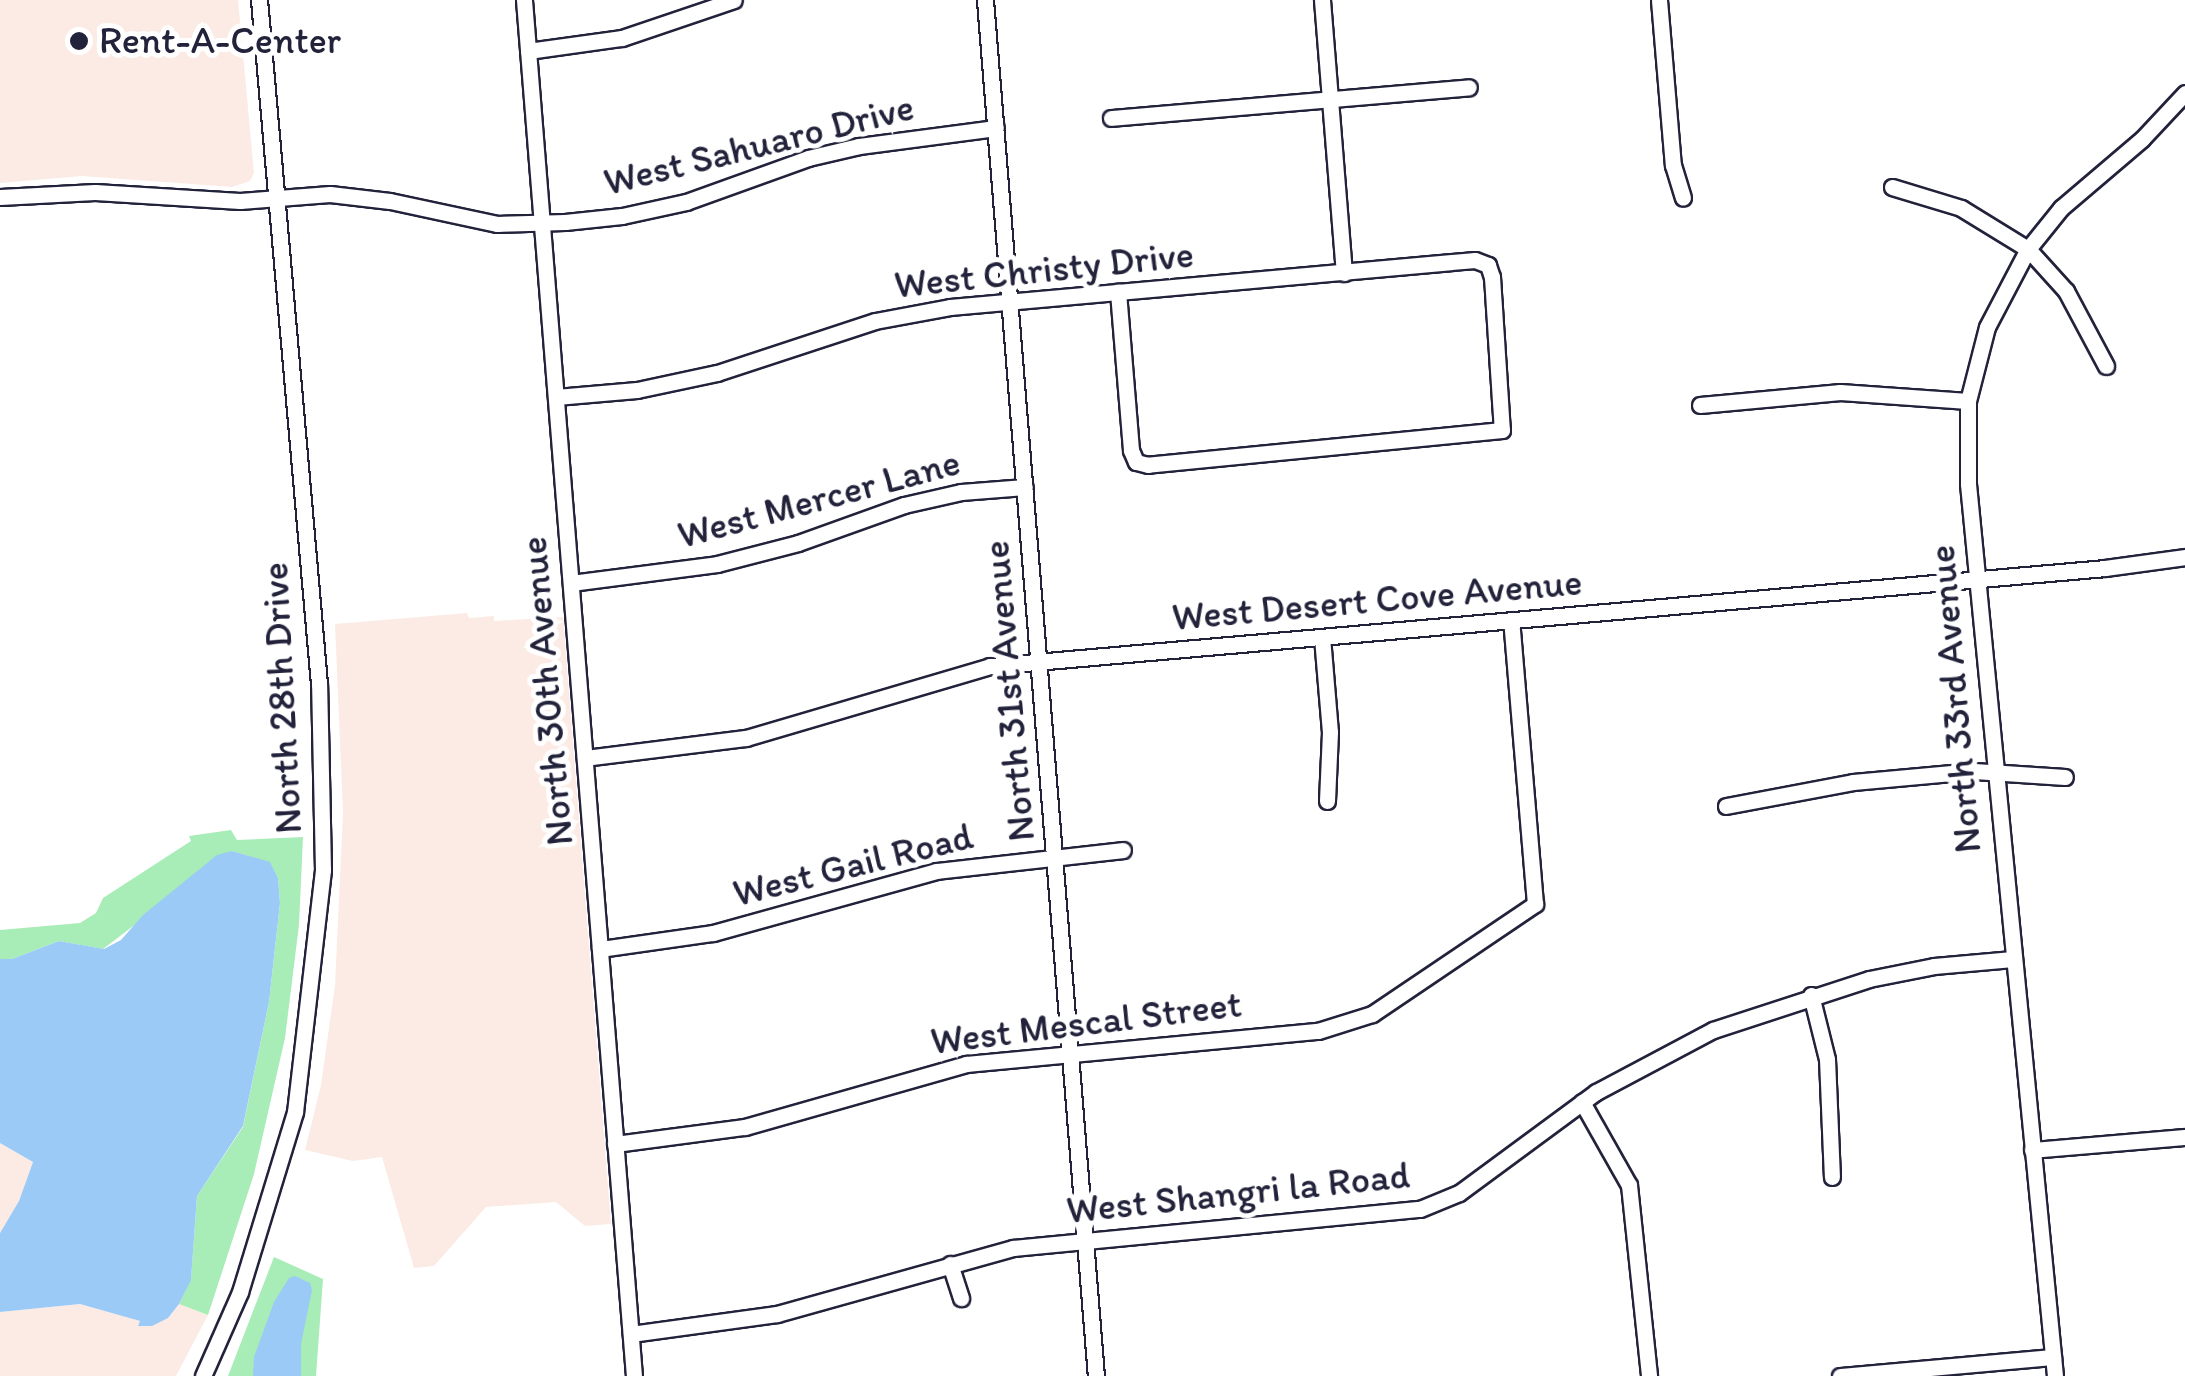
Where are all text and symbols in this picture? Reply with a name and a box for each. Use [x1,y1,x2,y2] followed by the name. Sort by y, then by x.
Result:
[99,18,341,64] place label: Rent-A-Center
[68,30,90,52] marker: Rent-A-Center
[599,84,919,206] street label: West Sahuaro Drive
[892,232,1196,308] street label: West Christy Drive
[673,440,965,558] street label: West Mercer Lane
[511,535,583,847] street label: North 30th Avenue
[973,540,1045,842] street label: North 31st Avenue
[1919,544,1991,854] street label: North 33rd Avenue
[1170,559,1584,641] street label: West Desert Cove Avenue
[252,561,312,835] street label: North 28th Drive
[728,813,978,917] street label: West Gail Road
[930,982,1242,1064] street label: West Mescal Street
[1064,1152,1412,1234] street label: West Shangri la Road

